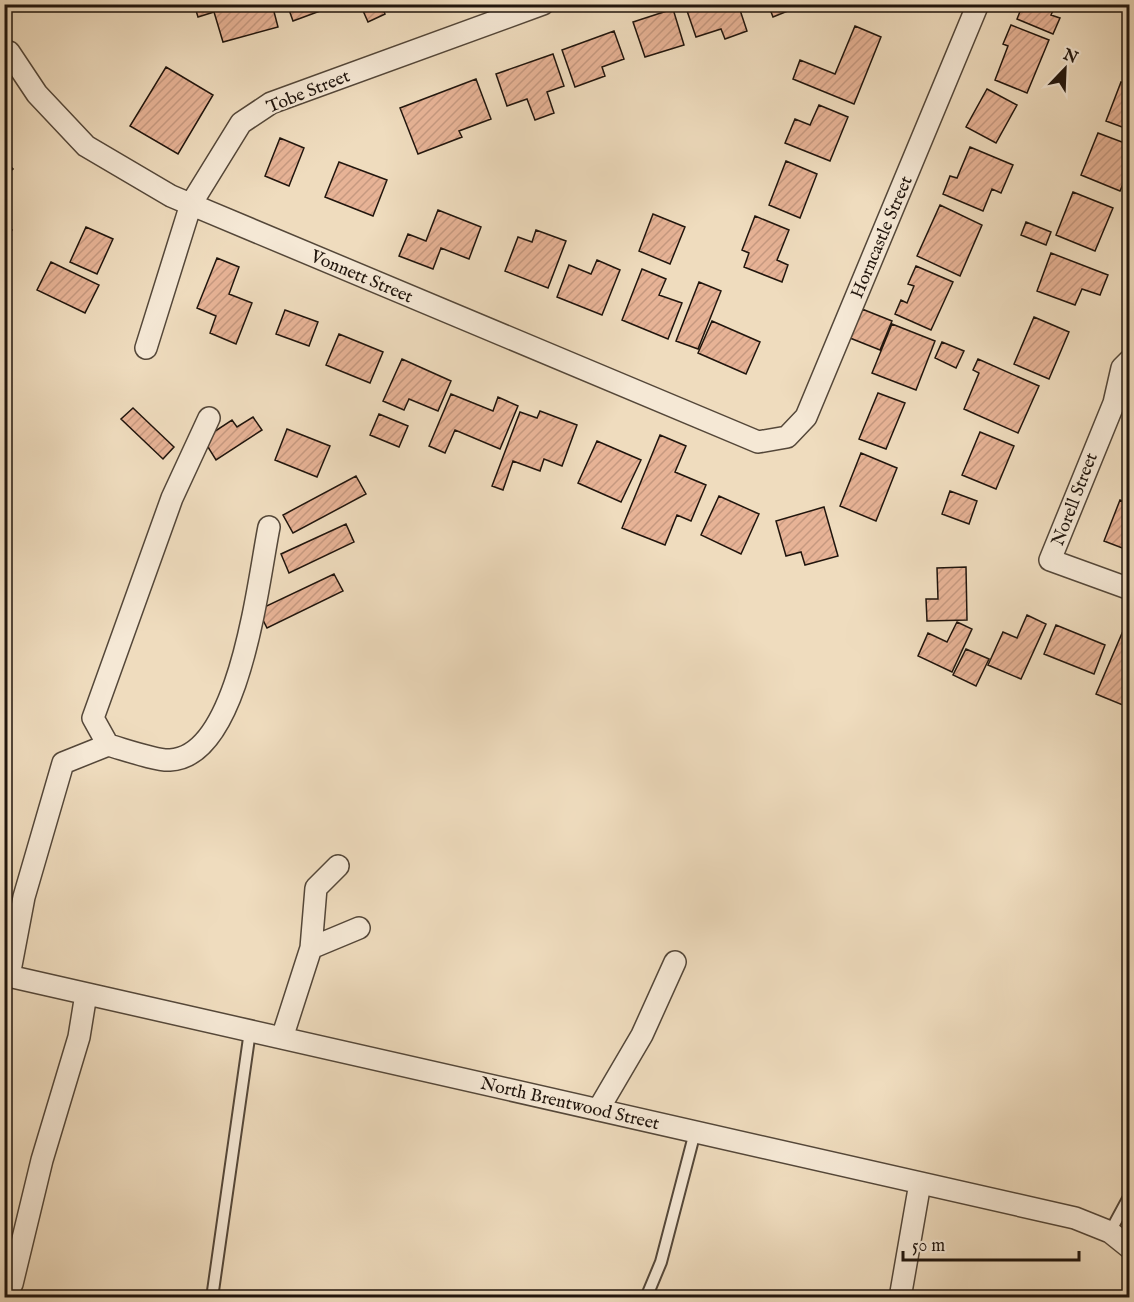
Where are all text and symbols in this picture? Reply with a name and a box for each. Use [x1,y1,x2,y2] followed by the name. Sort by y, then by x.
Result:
[1035,39,1095,99] north arrow
[1059,45,1081,69] text: N
[264,65,354,119] street label: Tobe Street
[846,173,919,302] street label: Horncastle Street
[306,245,416,309] street label: Vonnett Street
[1047,450,1104,549] street label: Norell Street
[478,1073,661,1136] street label: North Brentwood Street
[903,1224,1078,1262] scale bar
[912,1235,945,1258] text: 50 m

